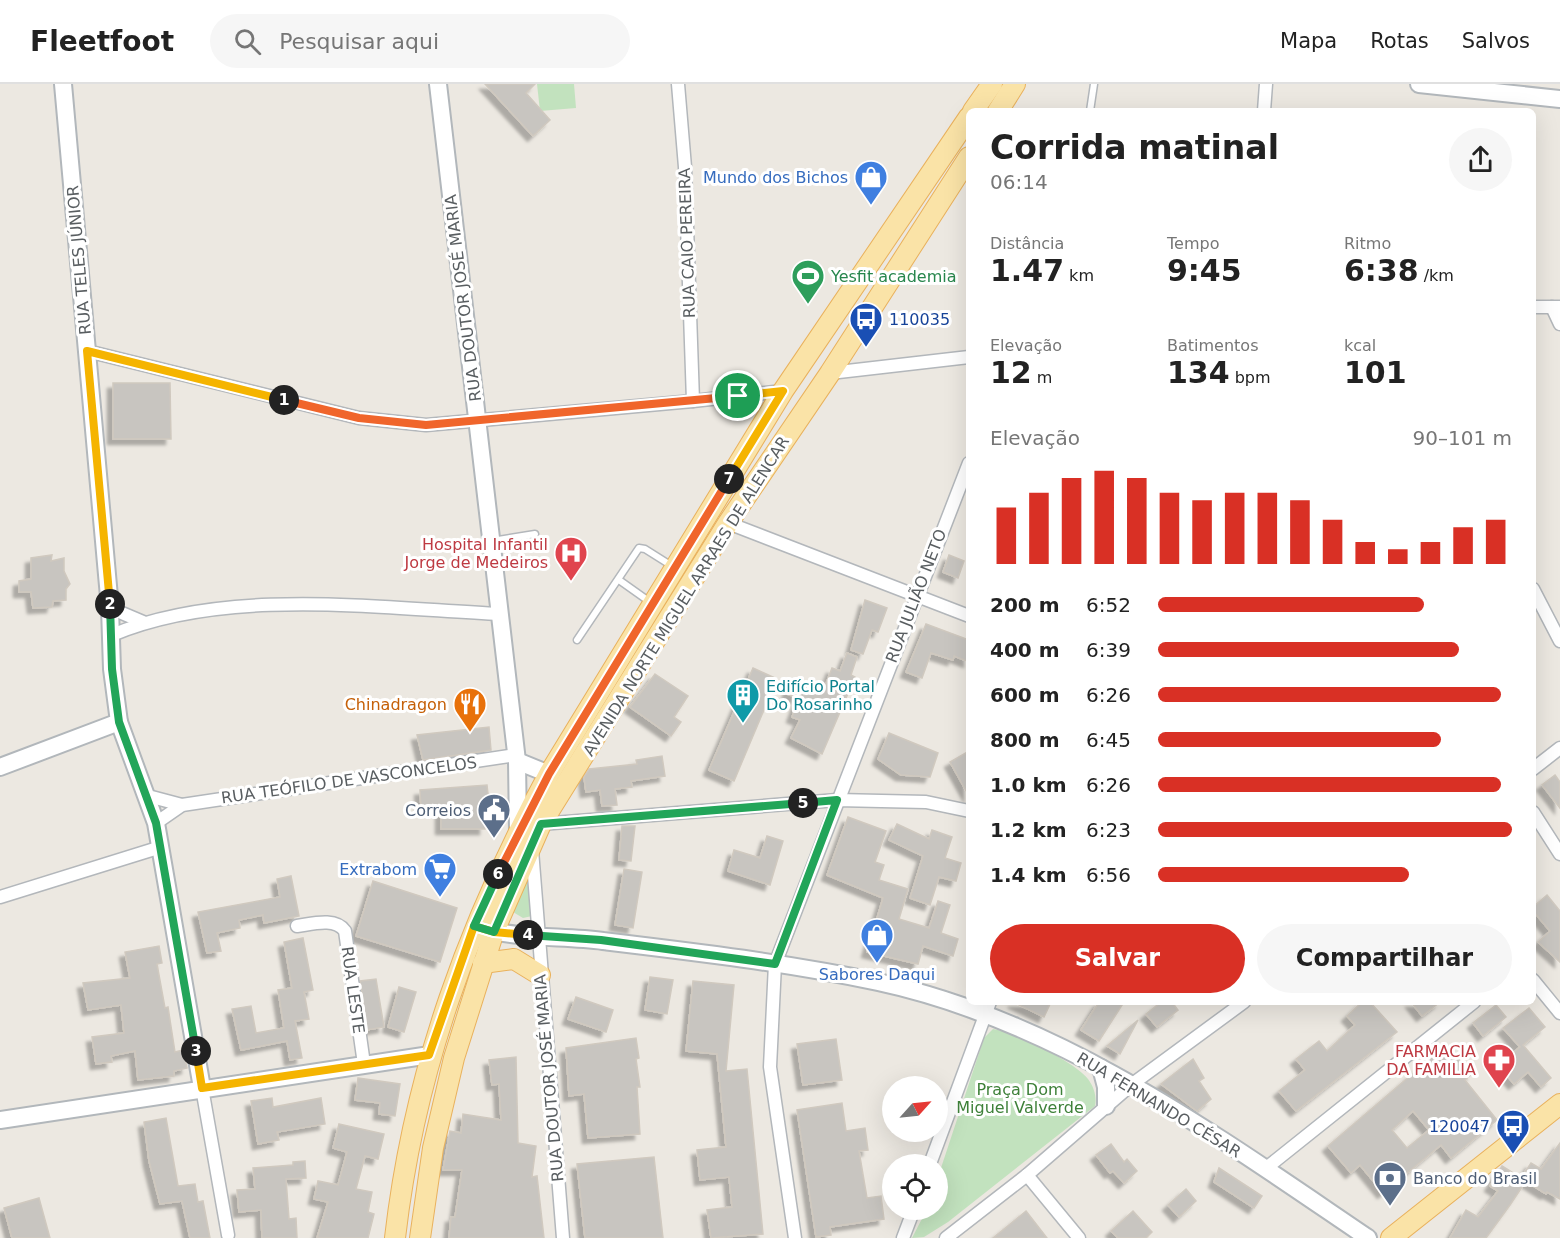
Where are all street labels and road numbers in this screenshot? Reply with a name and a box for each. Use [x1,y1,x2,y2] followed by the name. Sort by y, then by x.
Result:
[675,167,699,319] street label: RUA CAIO PEREIRA
[63,185,95,335] street label: RUA TELES JÚNIOR
[441,193,485,403] street label: RUA DOUTOR JOSÉ MARIA
[579,433,793,759] street label: AVENIDA NORTE MIGUEL ARRAES DE ALENCAR
[882,526,950,666] street label: RUA JULIÃO NETO
[220,753,478,807] street label: RUA TEÓFILO DE VASCONCELOS
[337,945,369,1035] street label: RUA LESTE
[530,973,568,1183] street label: RUA DOUTOR JOSÉ MARIA
[1074,1048,1244,1162] street label: RUA FERNANDO CÉSAR

